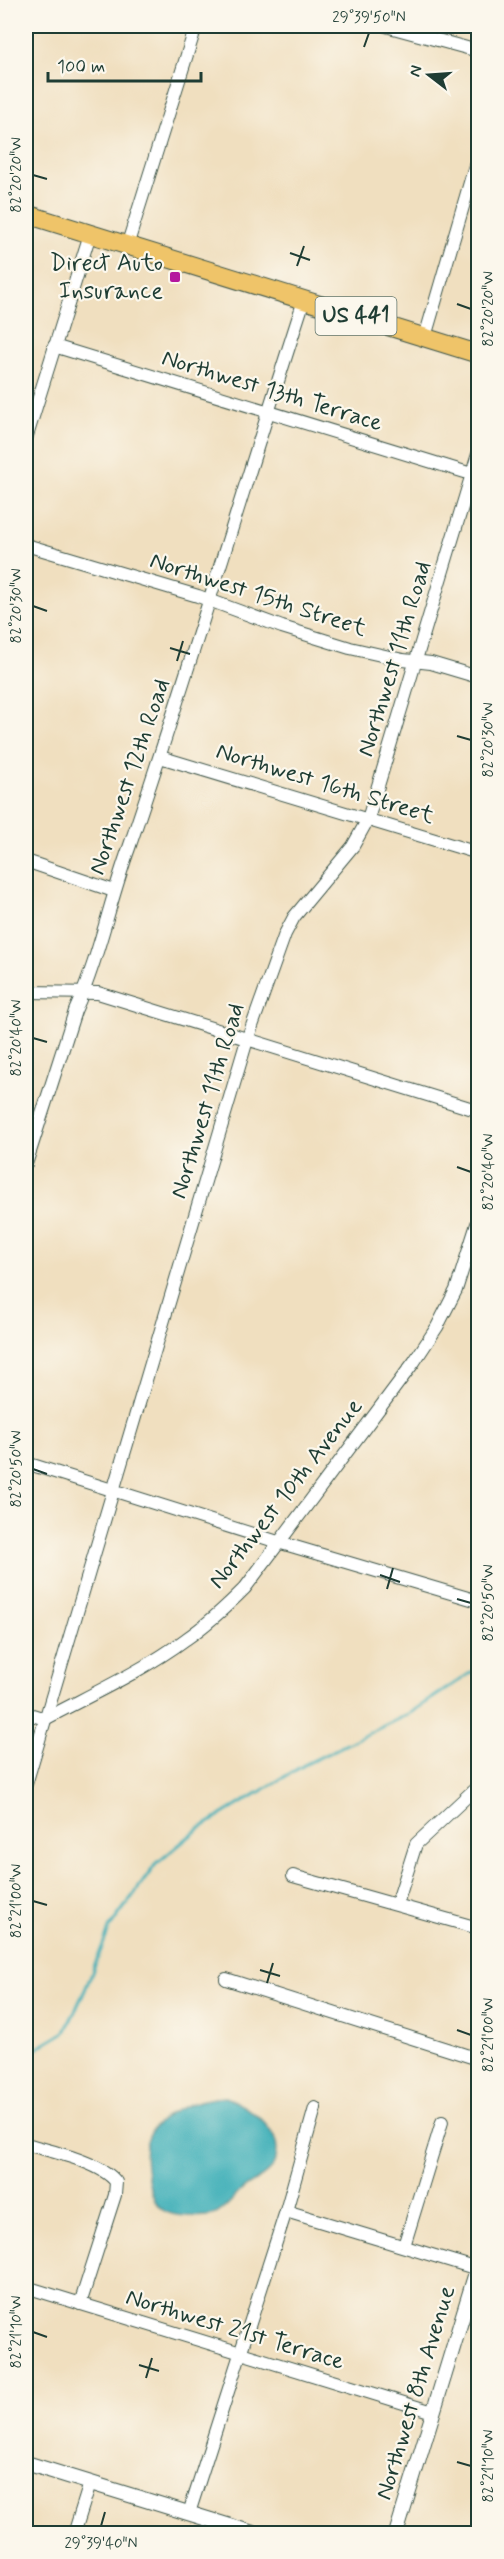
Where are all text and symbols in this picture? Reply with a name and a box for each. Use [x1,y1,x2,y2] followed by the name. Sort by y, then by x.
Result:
[332,8,406,28] text: 29°39'50"N
[48,45,201,83] scale bar
[399,45,459,105] north arrow
[57,55,105,79] text: 100 m
[404,63,428,79] text: N
[7,137,27,213] text: 82°20'20"W
[50,248,163,307] place label: Direct Auto Insurance
[168,270,182,284] marker: Direct Auto Insurance
[479,271,499,347] text: 82°20'20"W
[316,297,397,335] road number: US 441
[158,343,386,439] street label: Northwest 13th Terrace
[146,545,370,645] street label: Northwest 15th Street
[351,557,439,761] street label: Northwest 11th Road
[7,569,27,644] text: 82°20'30"W
[82,675,178,879] street label: Northwest 12th Road
[479,703,499,778] text: 82°20'30"W
[212,736,438,832] street label: Northwest 16th Street
[164,999,252,1203] street label: Northwest 11th Road
[7,1000,27,1076] text: 82°20'40"W
[479,1134,499,1210] text: 82°20'40"W
[202,1392,370,1596] street label: Northwest 10th Avenue
[7,1430,27,1508] text: 82°20'50"W
[479,1564,499,1642] text: 82°20'50"W
[7,1864,27,1938] text: 82°21'00"W
[479,1998,499,2072] text: 82°21'00"W
[122,2282,348,2378] street label: Northwest 21st Terrace
[369,2282,463,2504] street label: Northwest 8th Avenue
[7,2296,27,2368] text: 82°21'10"W
[479,2430,499,2502] text: 82°21'10"W
[64,2534,138,2554] text: 29°39'40"N

